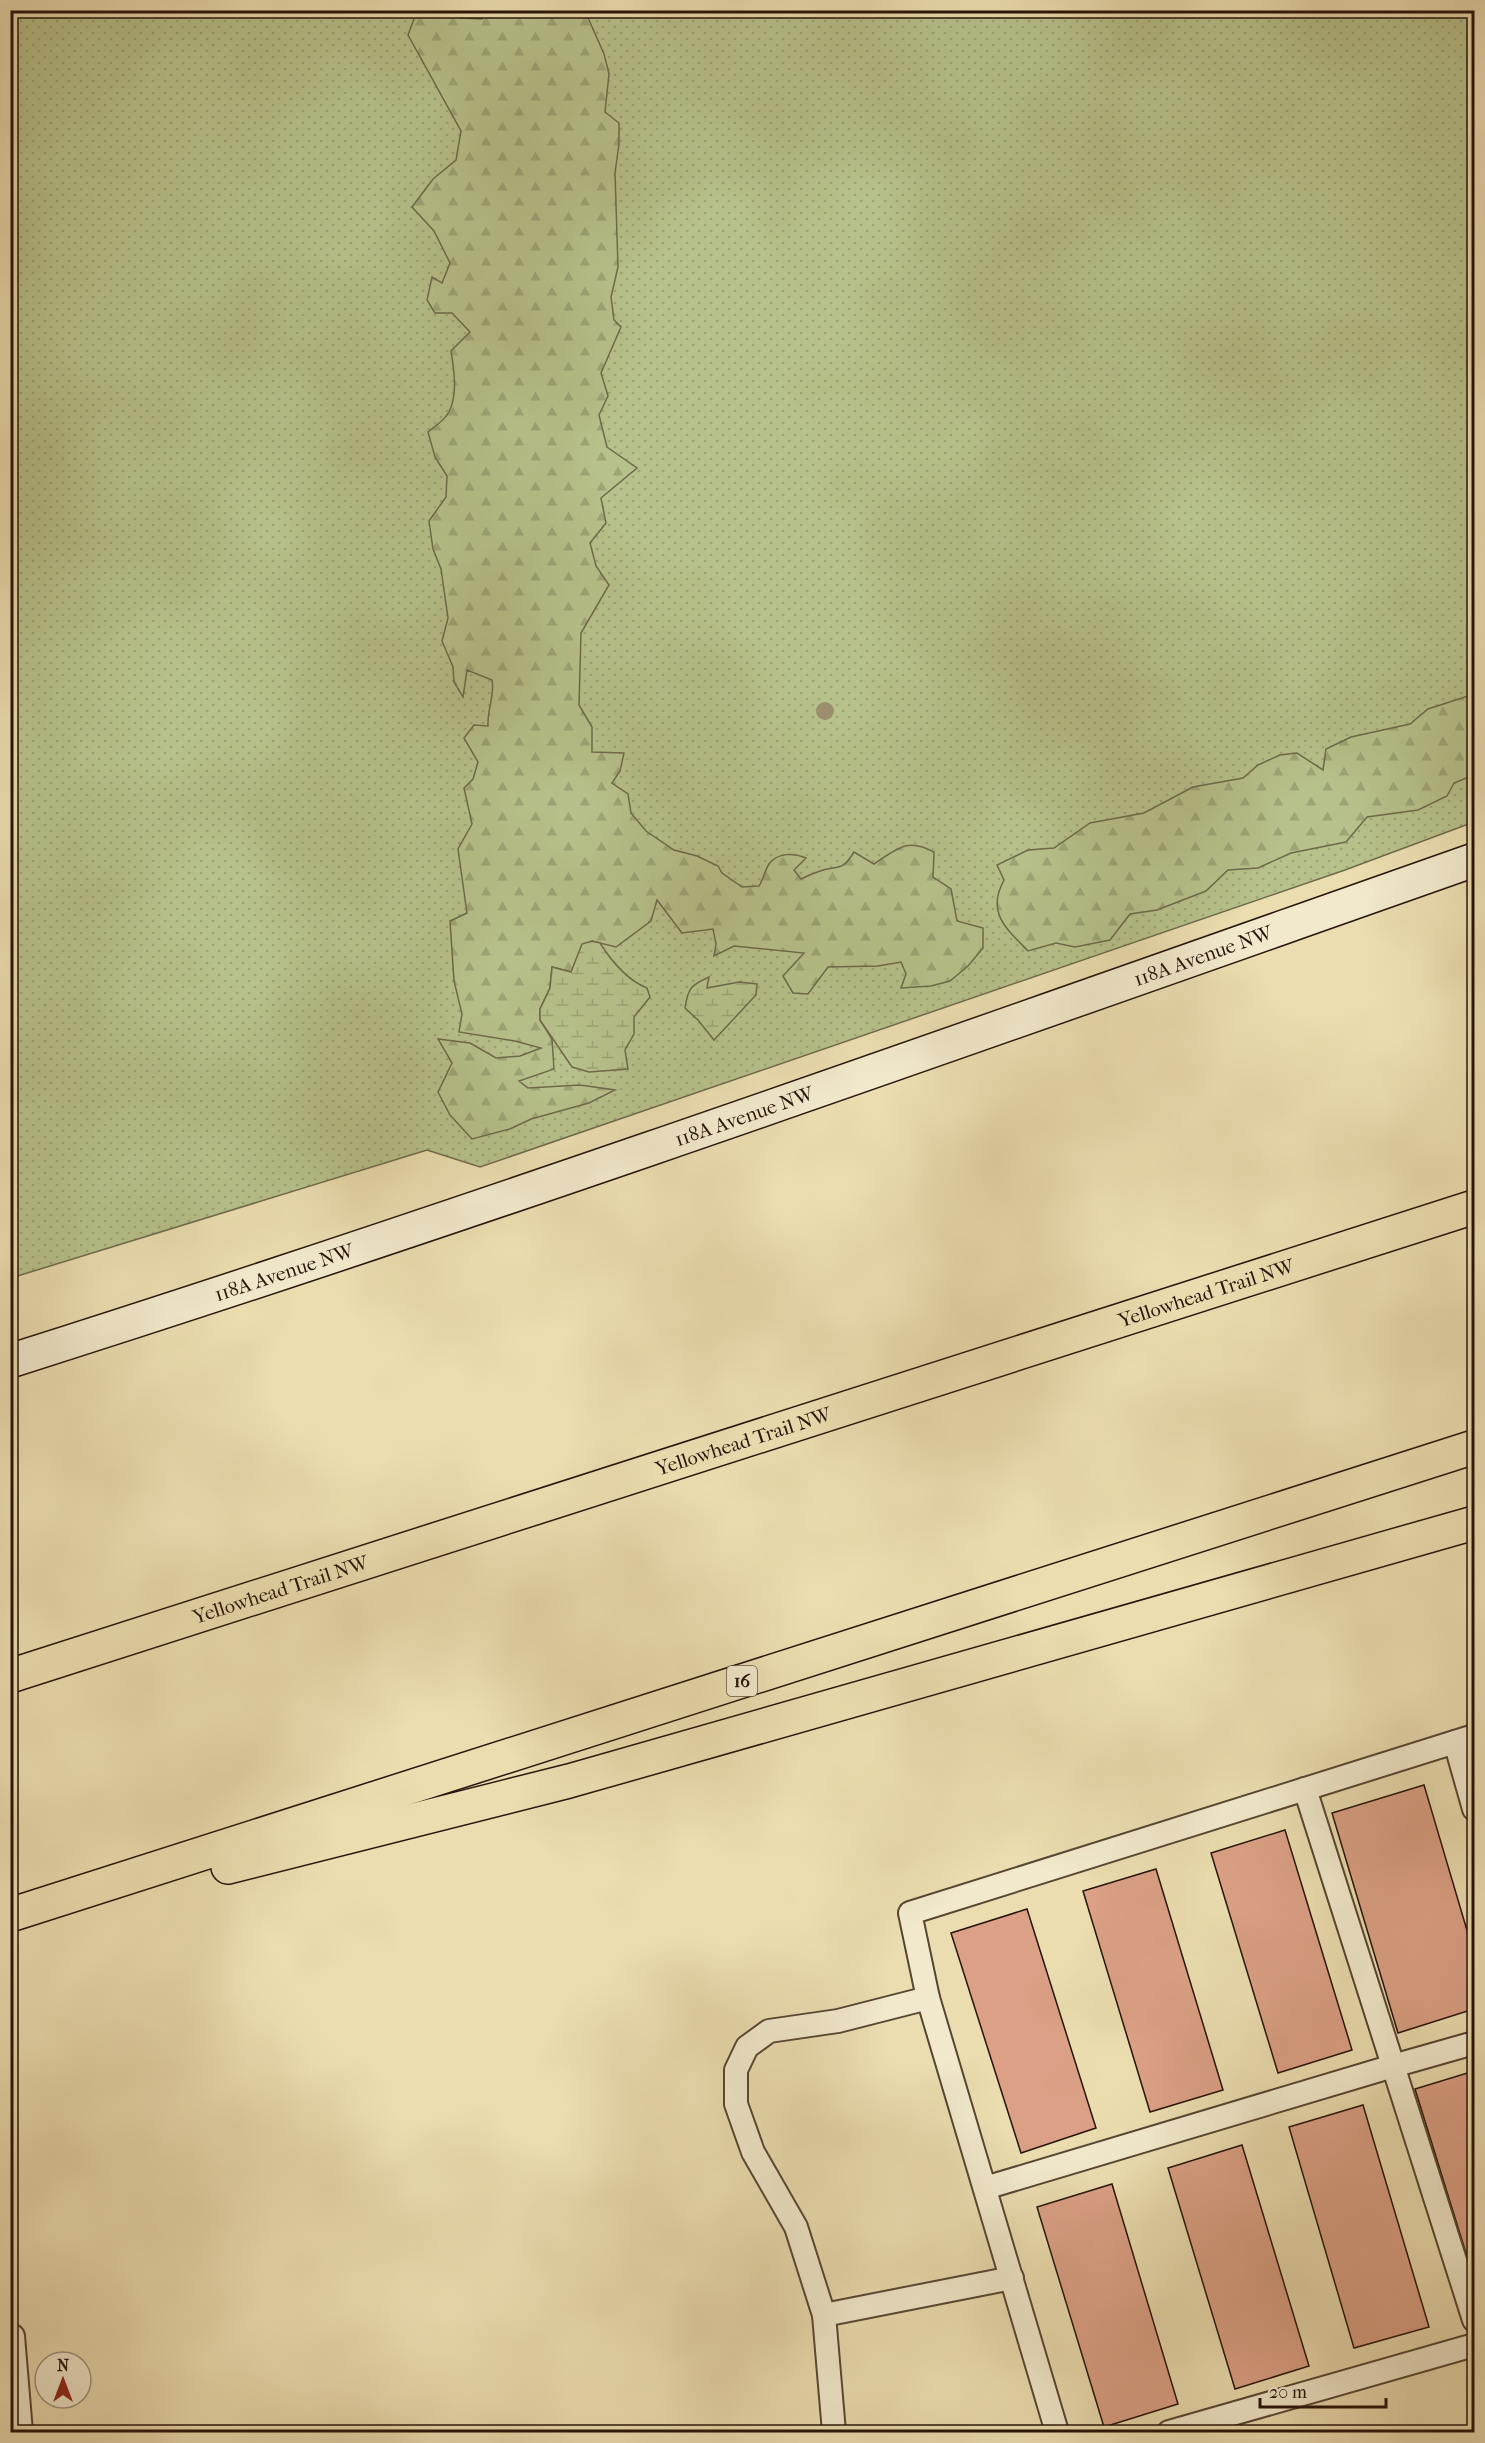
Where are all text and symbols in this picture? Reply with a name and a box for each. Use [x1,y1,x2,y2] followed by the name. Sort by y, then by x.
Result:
[1131,920,1277,991] street label: 118A Avenue NW
[672,1081,818,1151] street label: 118A Avenue NW
[211,1238,358,1306] street label: 118A Avenue NW
[1115,1254,1298,1332] street label: Yellowhead Trail NW
[652,1402,835,1480] street label: Yellowhead Trail NW
[189,1550,372,1629] street label: Yellowhead Trail NW
[727,1666,757,1696] road number: 16
[33,2350,93,2410] north arrow
[57,2356,70,2375] text: N
[1260,2371,1386,2409] scale bar
[1269,2382,1307,2403] text: 20 m

